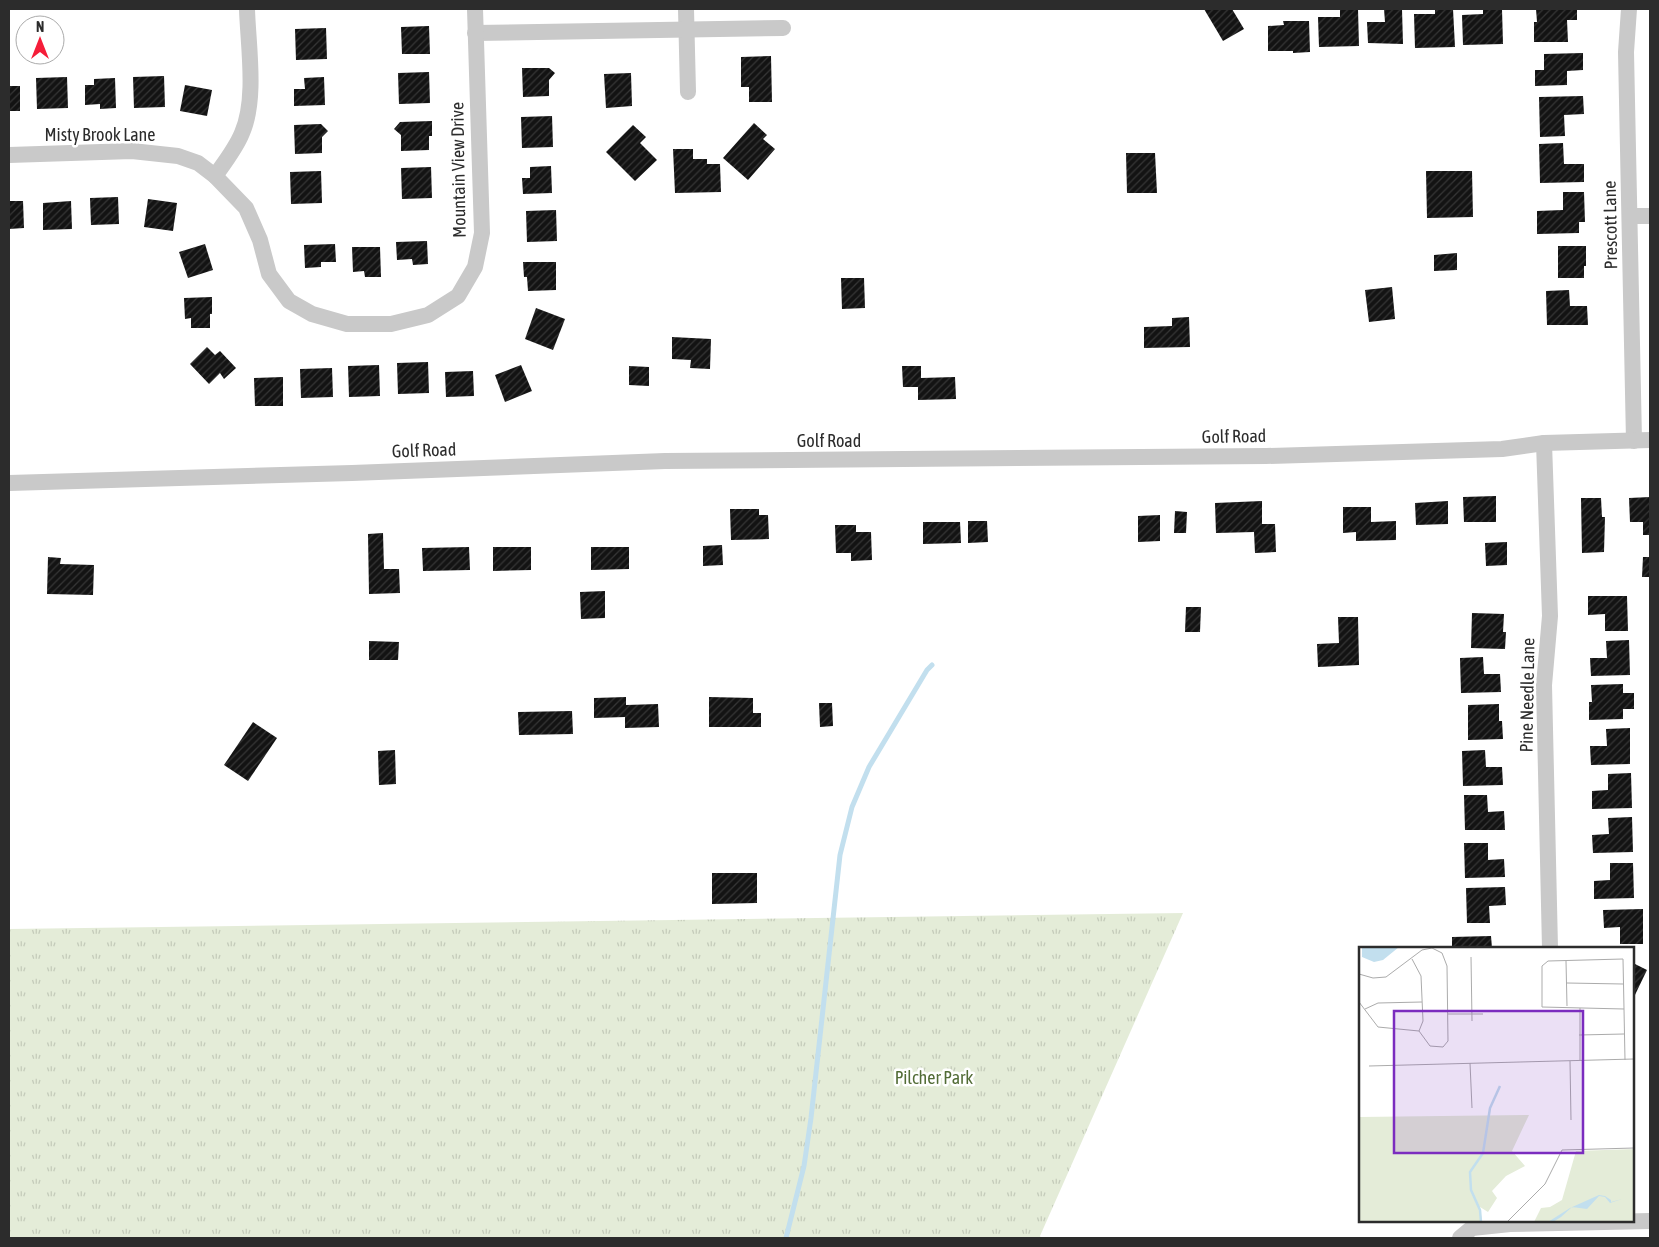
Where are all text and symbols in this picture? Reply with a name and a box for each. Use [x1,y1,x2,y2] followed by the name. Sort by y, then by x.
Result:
[15,15,65,65] north arrow
[36,19,44,35] text: N
[446,102,470,238] street label: Mountain View Drive
[44,124,156,145] street label: Misty Brook Lane
[1599,180,1621,270] street label: Prescott Lane
[1202,425,1266,447] street label: Golf Road
[797,430,861,451] street label: Golf Road
[391,438,457,462] street label: Golf Road
[1516,637,1538,753] street label: Pine Needle Lane
[1359,947,1634,1222] inset map
[895,1067,973,1088] park label: Pilcher Park

